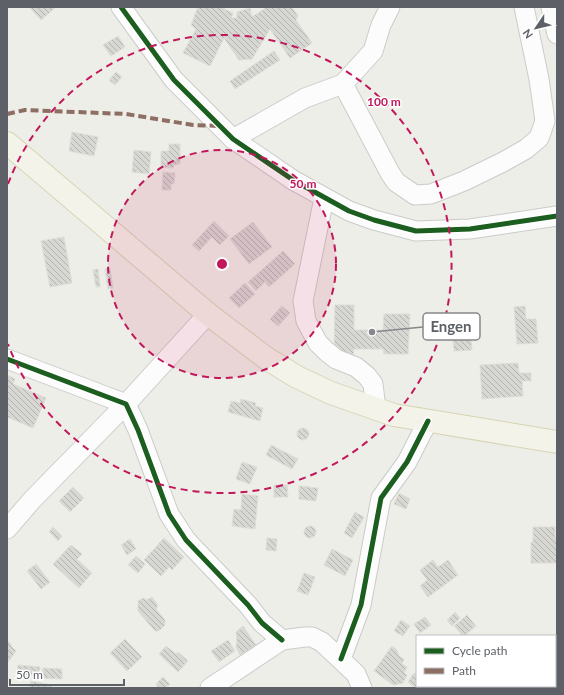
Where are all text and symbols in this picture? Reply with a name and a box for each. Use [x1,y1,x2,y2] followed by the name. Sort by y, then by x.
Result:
[516,8,556,48] north arrow
[520,27,535,41] text: N
[367,94,401,109] text: 100 m
[290,176,316,191] text: 50 m
[215,257,229,271] centre of rings
[423,313,480,340] callout: Engen
[430,317,472,335] text: Engen
[416,635,556,687] legend
[452,643,507,658] text: Cycle path
[10,661,124,687] scale bar
[452,663,476,678] text: Path
[16,667,43,682] text: 50 m

